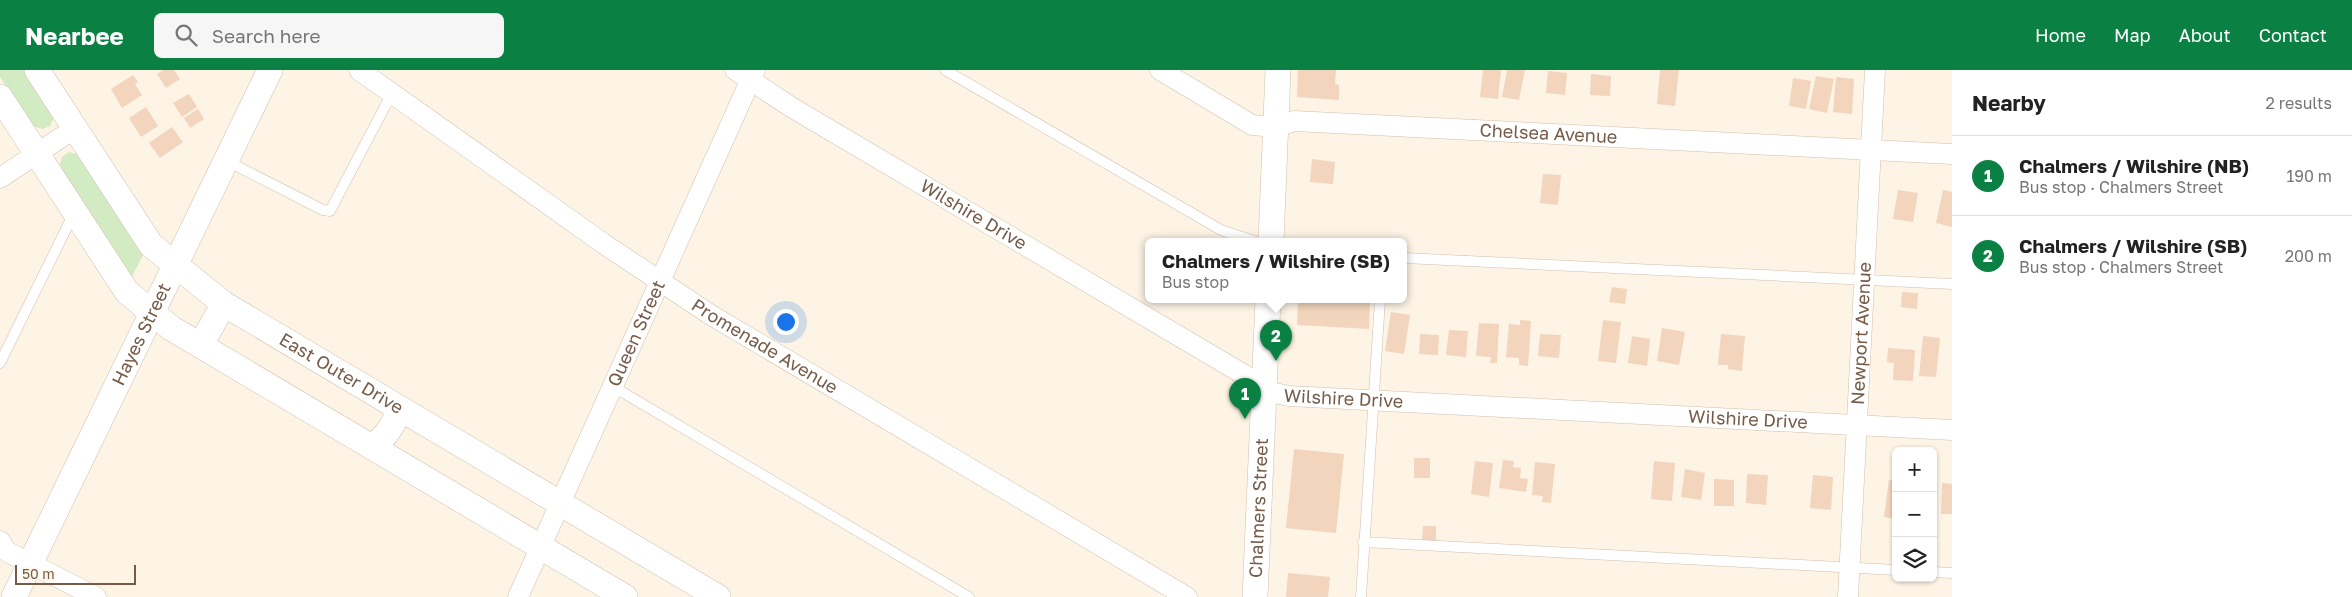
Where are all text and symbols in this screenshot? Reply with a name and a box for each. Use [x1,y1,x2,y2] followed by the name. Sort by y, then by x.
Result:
[154,13,504,58] search box
[25,21,124,50] text: Nearbee
[172,21,200,49] icon: search
[212,24,321,47] text: Search here
[2035,24,2086,46] text: Home
[2114,24,2151,46] text: Map
[2179,24,2231,46] text: About
[2259,24,2327,46] text: Contact
[1972,90,2046,116] text: Nearby
[2266,93,2332,113] text: 2 results
[1479,118,1618,147] street label: Chelsea Avenue
[2019,154,2249,177] text: Chalmers / Wilshire (NB)
[1984,166,1992,186] text: 1
[2286,166,2332,186] text: 190 m
[917,174,1031,254] street label: Wilshire Drive
[2019,177,2223,197] text: Bus stop · Chalmers Street
[2019,234,2247,257] text: Chalmers / Wilshire (SB)
[1145,238,1407,303] popup
[1983,246,1993,266] text: 2
[2285,246,2332,266] text: 200 m
[1162,249,1390,272] text: Chalmers / Wilshire (SB)
[2019,257,2223,277] text: Bus stop · Chalmers Street
[1846,261,1875,405] street label: Newport Avenue
[1162,272,1229,292] text: Bus stop
[602,277,669,390] street label: Queen Street
[107,279,175,389] street label: Hayes Street
[688,293,842,398] street label: Promenade Avenue
[773,309,799,335] your location
[1260,320,1292,361] pin: 2
[276,327,408,418] street label: East Outer Drive
[1229,378,1261,419] pin: 1
[1283,384,1404,412] street label: Wilshire Drive
[1688,404,1808,433] street label: Wilshire Drive
[1244,438,1272,578] street label: Chalmers Street
[1892,447,1937,582] map controls
[1892,447,1937,492] button: +
[1892,492,1937,537] button: −
[1892,537,1937,582] button: layers
[15,562,136,585] scale bar
[22,565,55,582] text: 50 m

